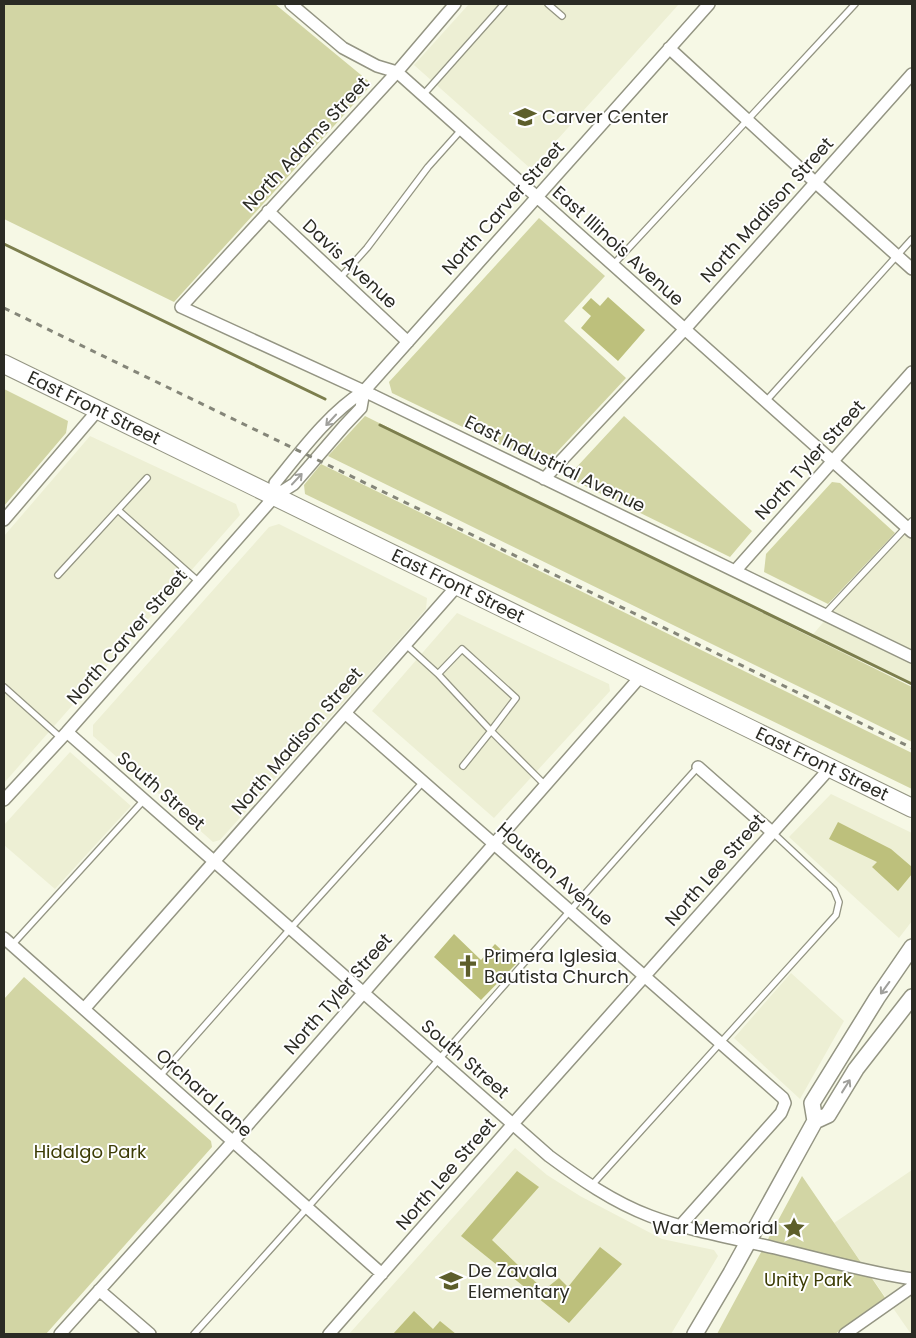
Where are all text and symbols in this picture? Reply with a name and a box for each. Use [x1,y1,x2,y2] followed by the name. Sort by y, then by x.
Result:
[237,71,375,216] street label: North Adams Street
[512,104,538,130] school or university icon: Carver Center
[542,104,669,129] place label: Carver Center
[694,131,839,288] street label: North Madison Street
[436,135,569,280] street label: North Carver Street
[547,180,690,312] street label: East Illinois Avenue
[297,213,403,314] street label: Davis Avenue
[24,365,165,451] street label: East Front Street
[749,394,870,525] street label: North Tyler Street
[461,409,650,518] street label: East Industrial Avenue
[325,413,337,426] one-way arrow
[291,473,303,486] one-way arrow
[388,543,529,629] street label: East Front Street
[61,564,192,710] street label: North Carver Street
[226,662,368,820] street label: North Madison Street
[752,721,893,807] street label: East Front Street
[112,745,211,836] street label: South Street
[659,808,770,931] street label: North Lee Street
[492,816,619,931] street label: Houston Avenue
[278,928,397,1060] street label: North Tyler Street
[484,943,629,989] place label: Primera Iglesia Bautista Church
[455,953,481,979] church icon: Primera Iglesia Bautista Church
[880,980,890,994] one-way arrow
[416,1013,515,1104] street label: South Street
[151,1043,258,1143] street label: Orchard Lane
[842,1079,852,1093] one-way arrow
[390,1112,501,1235] street label: North Lee Street
[34,1139,147,1164] park label: Hidalgo Park
[652,1215,778,1240] place label: War Memorial
[781,1215,807,1241] place icon: War Memorial
[468,1258,570,1304] place label: De Zavala Elementary
[764,1267,853,1292] park label: Unity Park
[438,1268,464,1294] school or university icon: De Zavala Elementary

